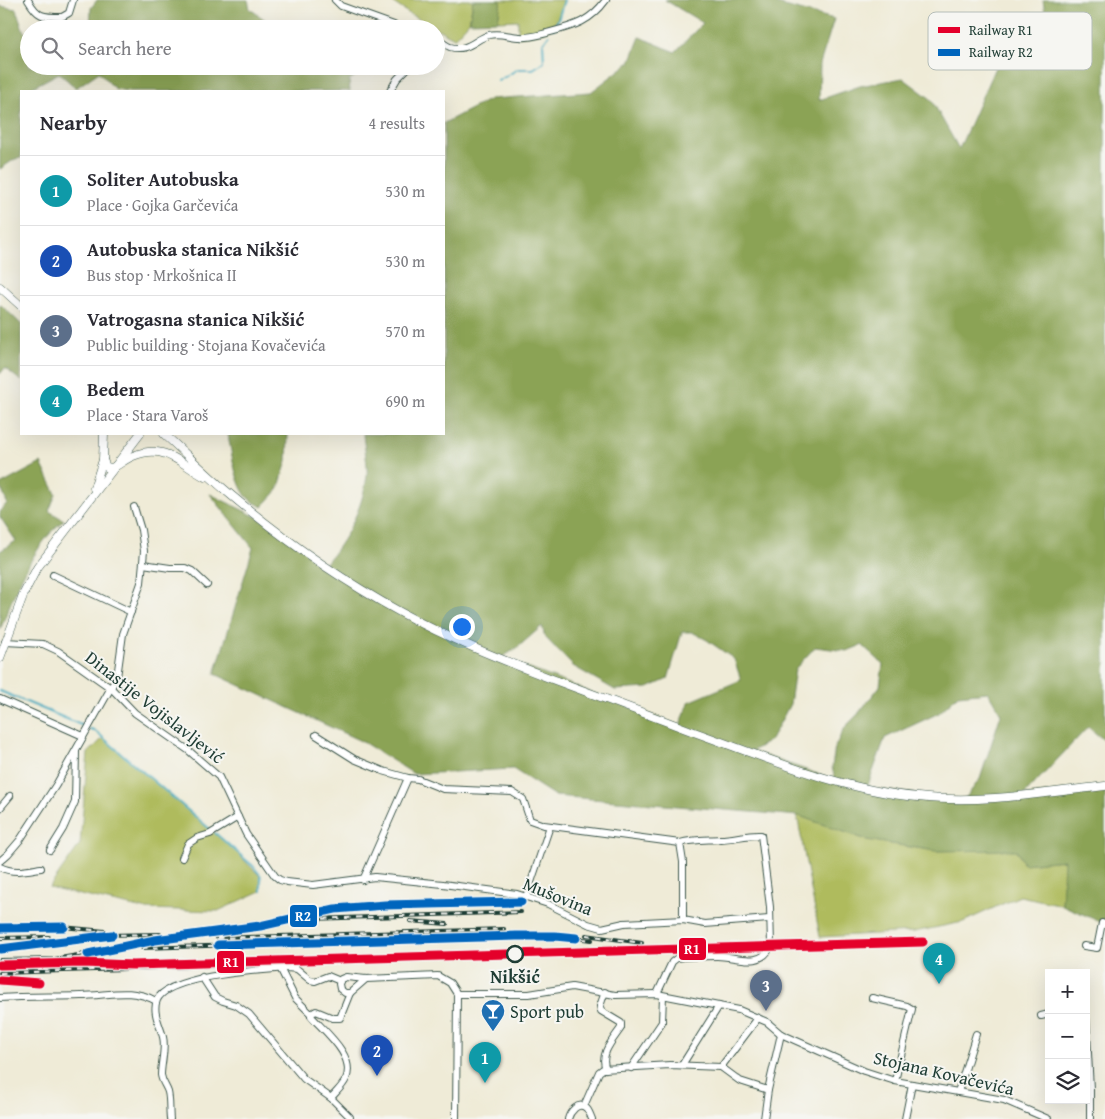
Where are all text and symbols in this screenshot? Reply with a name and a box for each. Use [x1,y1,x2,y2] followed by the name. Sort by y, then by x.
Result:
[928,12,1092,70] legend
[20,20,445,75] search box
[969,20,1033,40] text: Railway R1
[38,34,66,62] icon: search
[78,34,172,62] text: Search here
[969,42,1033,62] text: Railway R2
[40,107,107,138] text: Nearby
[368,111,425,135] text: 4 results
[87,165,239,193] text: Soliter Autobuska
[52,179,60,203] text: 1
[385,179,425,203] text: 530 m
[87,193,238,217] text: Place · Gojka Garčevića
[87,235,299,263] text: Autobuska stanica Nikšić
[52,249,60,273] text: 2
[385,249,425,273] text: 530 m
[87,263,237,287] text: Bus stop · Mrkošnica II
[87,305,304,333] text: Vatrogasna stanica Nikšić
[52,319,60,343] text: 3
[385,319,425,343] text: 570 m
[87,333,326,357] text: Public building · Stojana Kovačevića
[87,375,145,403] text: Bedem
[52,389,60,413] text: 4
[385,389,425,413] text: 690 m
[87,403,208,427] text: Place · Stara Varoš
[449,614,475,640] your location
[80,644,230,770] street label: Dinastije Vojislavljević
[519,870,597,922] street label: Mušovina
[289,904,318,928] line badge: R2
[295,906,311,926] text: R2
[678,937,707,961] line badge: R1
[684,939,700,959] text: R1
[923,943,955,984] pin: 4
[506,945,524,963] marker: Nikšić
[216,950,245,974] line badge: R1
[223,952,239,972] text: R1
[490,963,540,990] place label: Nikšić
[1045,969,1090,1104] map controls
[1045,969,1090,1014] button: +
[750,970,782,1011] pin: 3
[480,998,506,1032] bar icon: Sport pub
[510,998,584,1025] place label: Sport pub
[1045,1014,1090,1059] button: −
[361,1035,393,1076] pin: 2
[469,1042,501,1083] pin: 1
[871,1044,1018,1102] street label: Stojana Kovačevića
[1045,1059,1090,1104] button: layers

